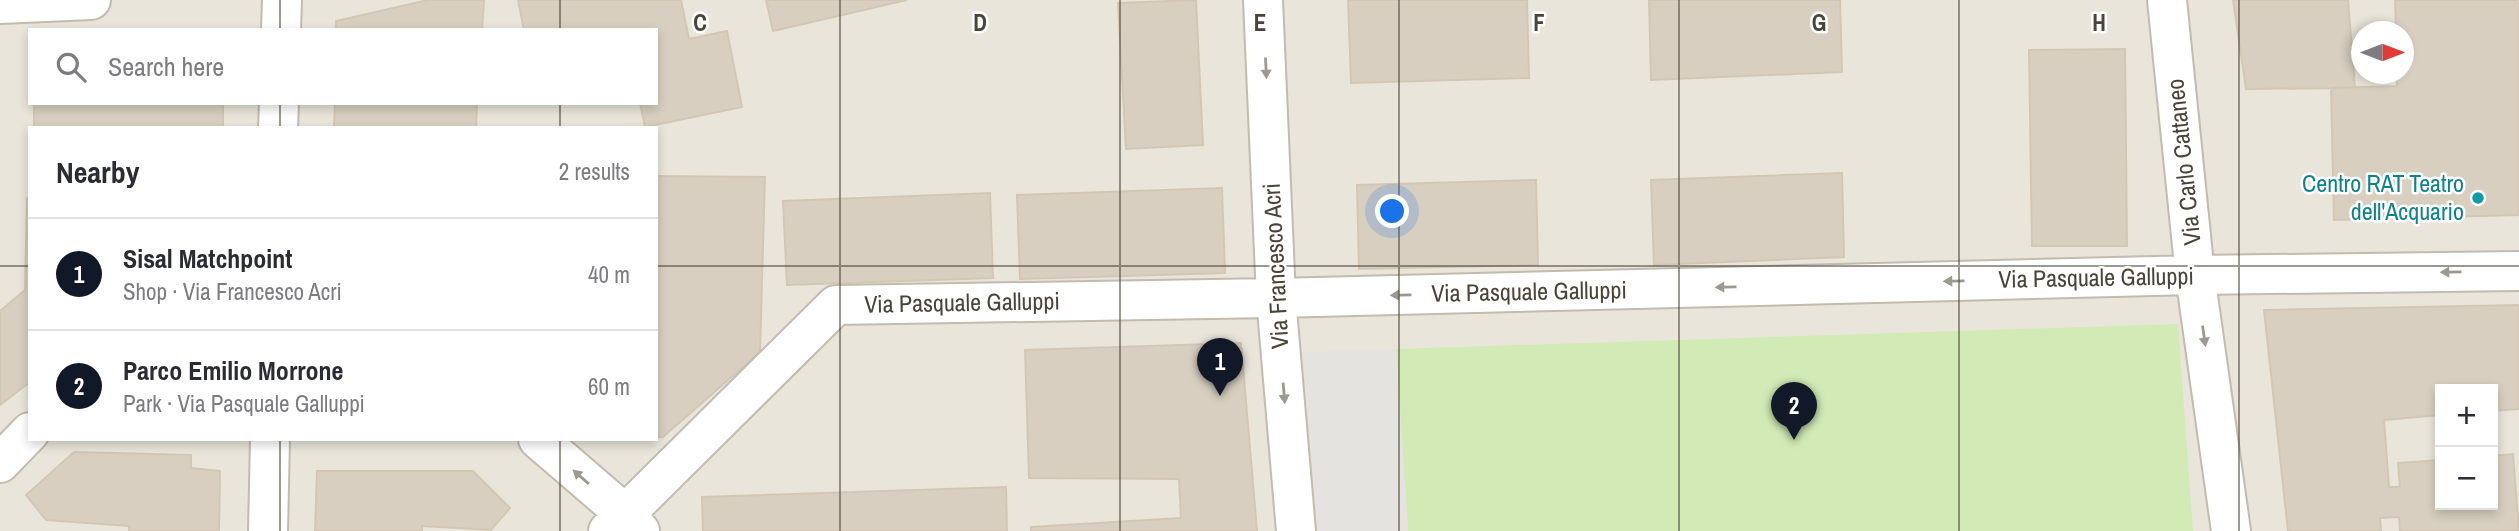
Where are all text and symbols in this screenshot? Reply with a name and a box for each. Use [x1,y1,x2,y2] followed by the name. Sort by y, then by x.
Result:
[693,7,707,38] text: C
[973,7,987,38] text: D
[1254,7,1266,38] text: E
[1533,7,1545,38] text: F
[1812,7,1826,38] text: G
[2092,7,2106,38] text: H
[2351,21,2414,84] north arrow
[28,28,658,105] search box
[52,48,90,86] icon: search
[108,49,224,84] text: Search here
[1260,57,1271,79] one-way arrow
[2158,77,2208,247] street label: Via Carlo Cattaneo
[56,152,139,192] text: Nearby
[559,156,630,187] text: 2 results
[2302,167,2464,227] place label: Centro RAT Teatro dell'Acquario
[1255,182,1295,350] street label: Via Francesco Acri
[2470,190,2486,206] marker: Centro RAT Teatro dell'Acquario
[1375,194,1409,228] your location
[123,241,292,276] text: Sisal Matchpoint
[74,259,84,290] text: 1
[588,259,630,290] text: 40 m
[1998,259,2194,295] street label: Via Pasquale Galluppi
[2440,266,2462,278] one-way arrow
[1431,273,1627,309] street label: Via Pasquale Galluppi
[123,276,342,307] text: Shop · Via Francesco Acri
[1943,276,1965,287] one-way arrow
[1715,281,1737,293] one-way arrow
[864,284,1060,320] street label: Via Pasquale Galluppi
[1390,290,1412,301] one-way arrow
[2198,325,2209,347] one-way arrow
[1197,338,1243,396] pin: 1
[123,353,343,388] text: Parco Emilio Morrone
[74,371,84,402] text: 2
[588,371,630,402] text: 60 m
[1279,382,1290,404] one-way arrow
[1771,382,1817,440] pin: 2
[2435,384,2498,510] map controls
[2435,384,2498,447] button: +
[123,388,365,419] text: Park · Via Pasquale Galluppi
[2435,447,2498,510] button: −
[573,470,590,485] one-way arrow

